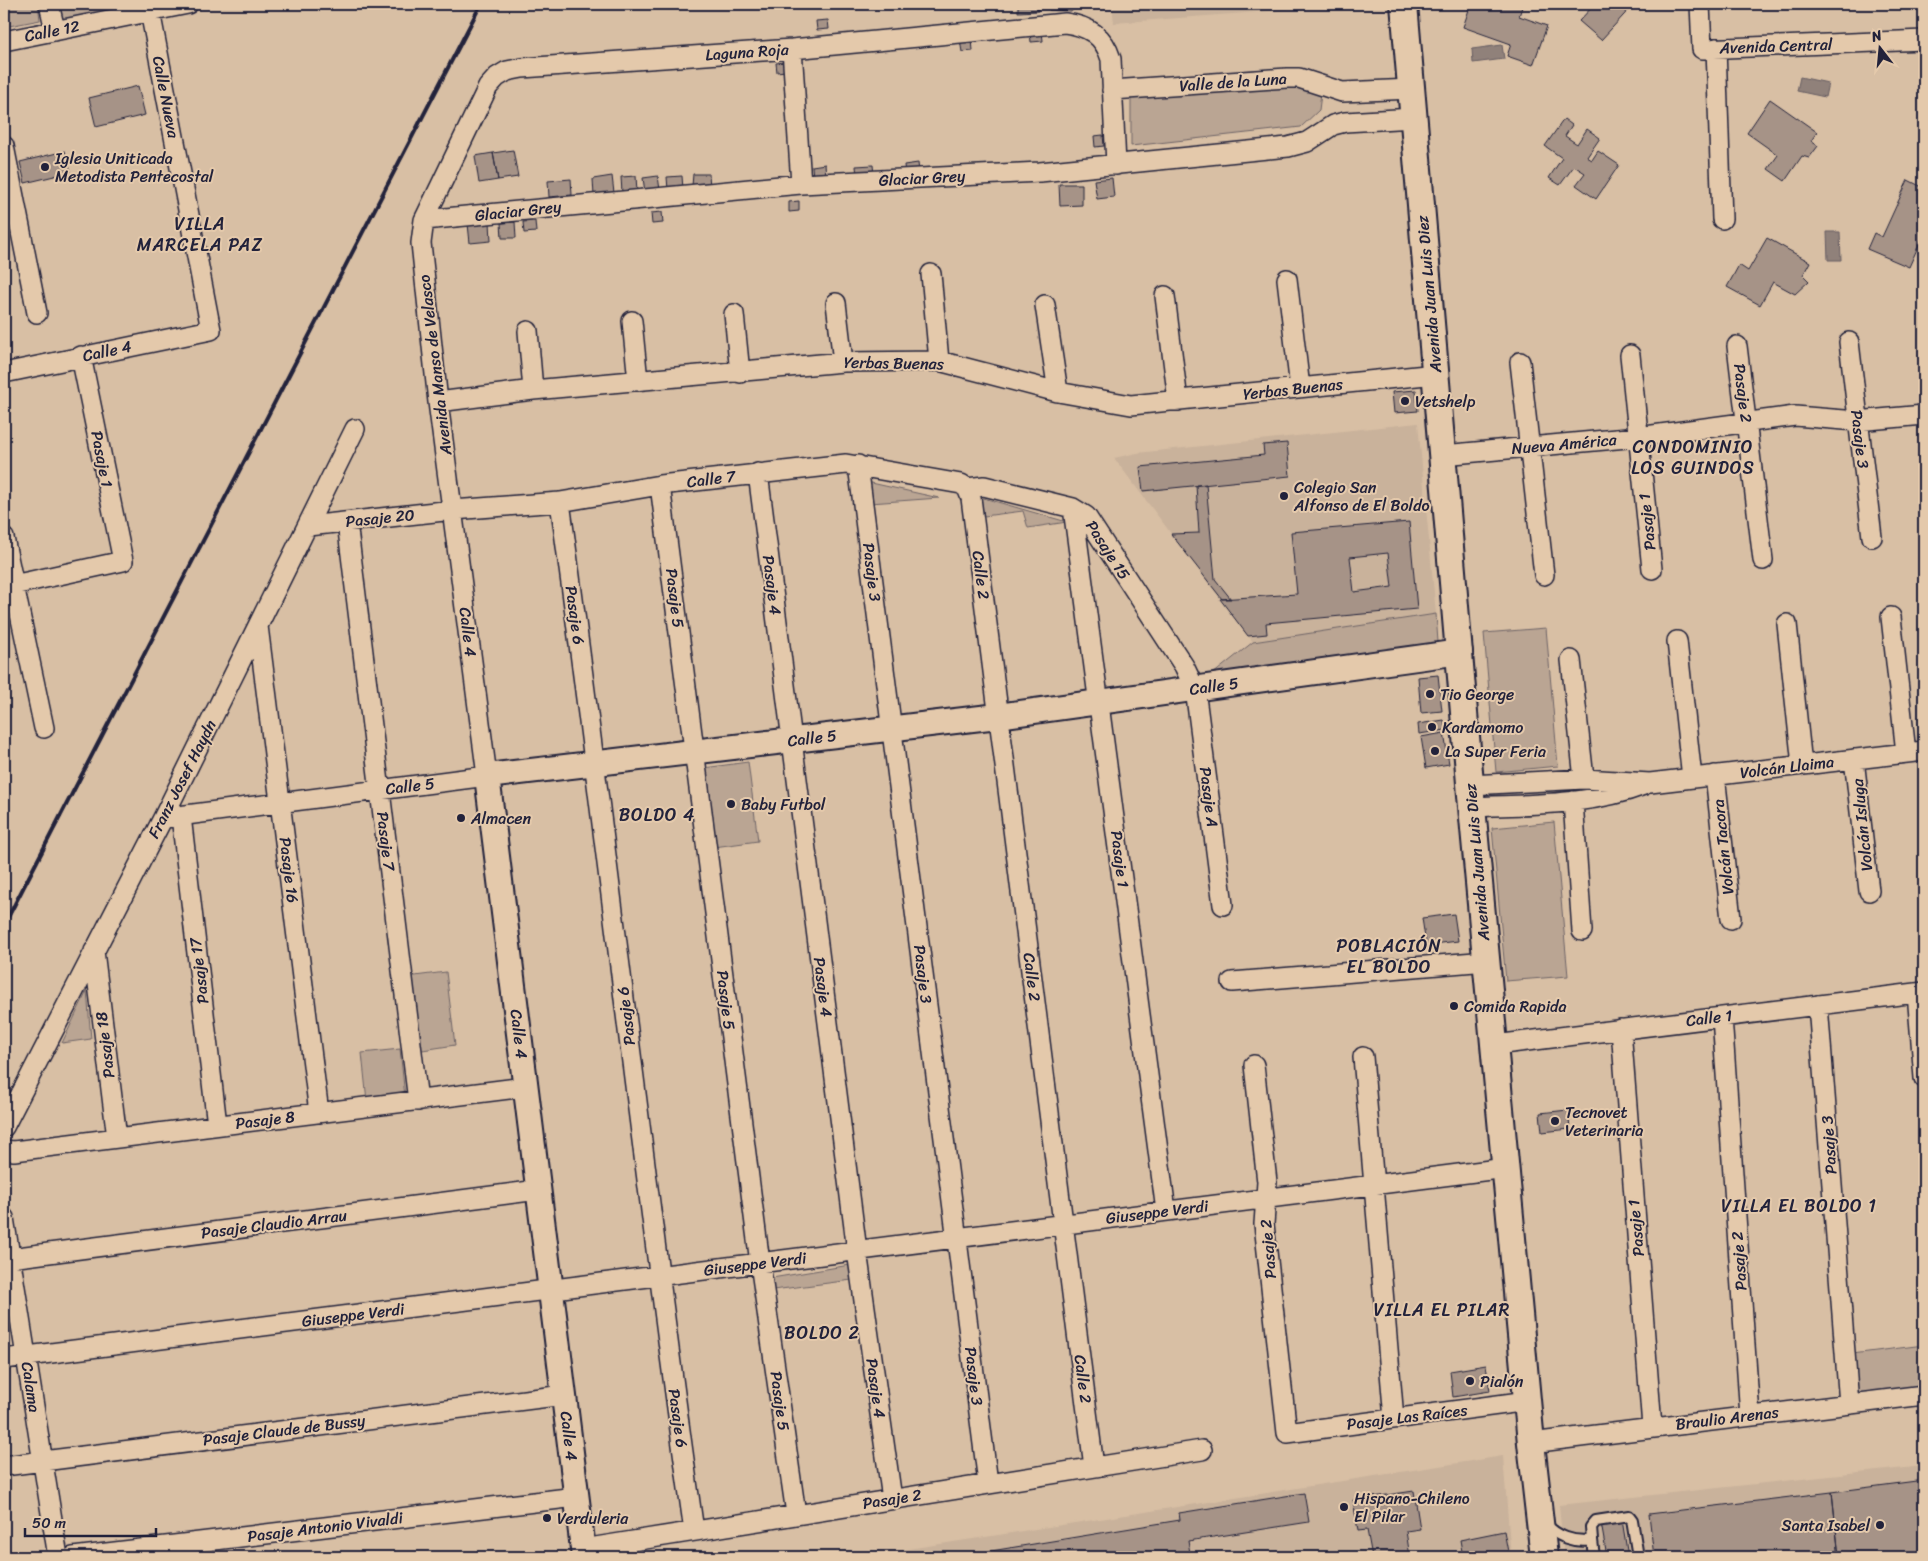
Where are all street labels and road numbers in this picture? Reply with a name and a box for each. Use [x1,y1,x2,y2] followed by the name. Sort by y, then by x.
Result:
[22,11,82,51] street label: Calle 12
[1718,30,1833,62] street label: Avenida Central
[704,35,791,69] street label: Laguna Roja
[144,53,188,141] street label: Calle Nueva
[1178,64,1288,100] street label: Valle de la Luna
[878,161,967,195] street label: Glaciar Grey
[473,192,563,230] street label: Glaciar Grey
[1408,214,1450,375] street label: Avenida Juan Luis Diez
[410,273,461,458] street label: Avenida Manso de Velasco
[80,332,134,370] street label: Calle 4
[844,348,945,378] street label: Yerbas Buenas
[1725,362,1761,424] street label: Pasaje 2
[1242,369,1345,409] street label: Yerbas Buenas
[1842,408,1878,470] street label: Pasaje 3
[1510,425,1619,463] street label: Nueva América
[82,428,122,490] street label: Pasaje 1
[685,462,738,496] street label: Calle 7
[1630,492,1664,552] street label: Pasaje 1
[344,500,416,536] street label: Pasaje 20
[1078,514,1138,586] street label: Pasaje 15
[854,541,890,603] street label: Pasaje 3
[964,549,998,601] street label: Calle 2
[754,553,790,617] street label: Pasaje 4
[657,566,693,630] street label: Pasaje 5
[557,584,593,646] street label: Pasaje 6
[451,606,485,658] street label: Calle 4
[1188,668,1241,704] street label: Calle 5
[140,714,225,844] street label: Franz Josef Haydn
[786,721,838,755] street label: Calle 5
[1738,747,1836,787] street label: Volcán Llaima
[1191,765,1227,829] street label: Pasaje A
[384,769,436,803] street label: Calle 5
[1843,776,1881,873] street label: Volcán Isluga
[1456,782,1498,943] street label: Avenida Juan Luis Diez
[1704,798,1742,896] street label: Volcán Tacora
[368,810,404,873] street label: Pasaje 7
[1102,829,1138,889] street label: Pasaje 1
[271,835,307,905] street label: Pasaje 16
[180,936,217,1006] street label: Pasaje 17
[905,943,941,1005] street label: Pasaje 3
[1015,951,1049,1003] street label: Calle 2
[805,955,841,1019] street label: Pasaje 4
[708,968,744,1032] street label: Pasaje 5
[608,985,644,1047] street label: Pasaje 6
[1684,1001,1734,1035] street label: Calle 1
[502,1008,536,1060] street label: Calle 4
[87,1010,123,1080] street label: Pasaje 18
[234,1102,297,1138] street label: Pasaje 8
[1812,1114,1846,1175] street label: Pasaje 3
[1104,1191,1211,1233] street label: Giuseppe Verdi
[1619,1198,1653,1258] street label: Pasaje 1
[199,1201,349,1247] street label: Pasaje Claudio Arrau
[1251,1218,1285,1280] street label: Pasaje 2
[1722,1230,1756,1292] street label: Pasaje 2
[702,1243,809,1285] street label: Giuseppe Verdi
[300,1294,407,1336] street label: Giuseppe Verdi
[956,1345,992,1407] street label: Pasaje 3
[1066,1353,1100,1405] street label: Calle 2
[857,1356,895,1420] street label: Pasaje 4
[13,1360,49,1414] street label: Calama
[761,1369,799,1433] street label: Pasaje 5
[660,1387,696,1449] street label: Pasaje 6
[1345,1395,1470,1439] street label: Pasaje Las Raíces
[1674,1397,1781,1439] street label: Braulio Arenas
[201,1406,368,1454] street label: Pasaje Claude de Bussy
[552,1410,586,1462] street label: Calle 4
[860,1480,924,1518] street label: Pasaje 2
[246,1503,405,1551] street label: Pasaje Antonio Vivaldi

